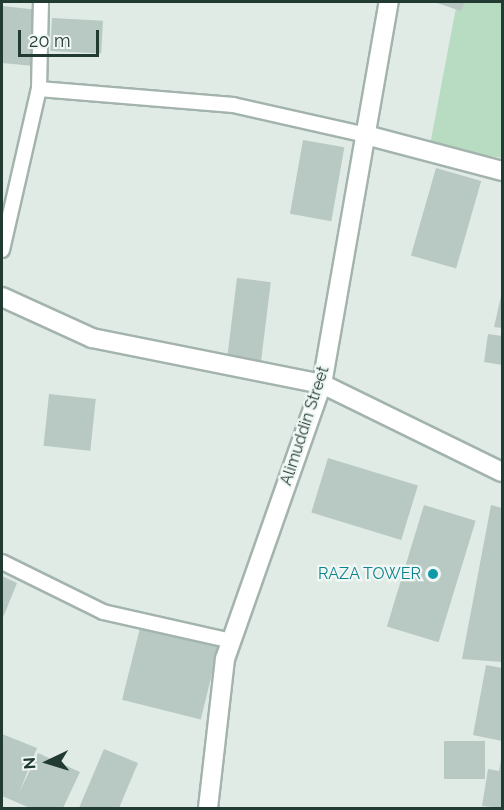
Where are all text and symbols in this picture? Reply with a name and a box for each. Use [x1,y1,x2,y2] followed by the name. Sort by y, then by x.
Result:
[21,18,102,56] scale bar
[29,30,71,51] text: 20 m
[277,364,333,488] street label: Alimuddin Street
[317,564,421,584] place label: RAZA TOWER
[426,567,440,581] marker: RAZA TOWER
[18,732,78,792] north arrow
[20,757,39,770] text: N

